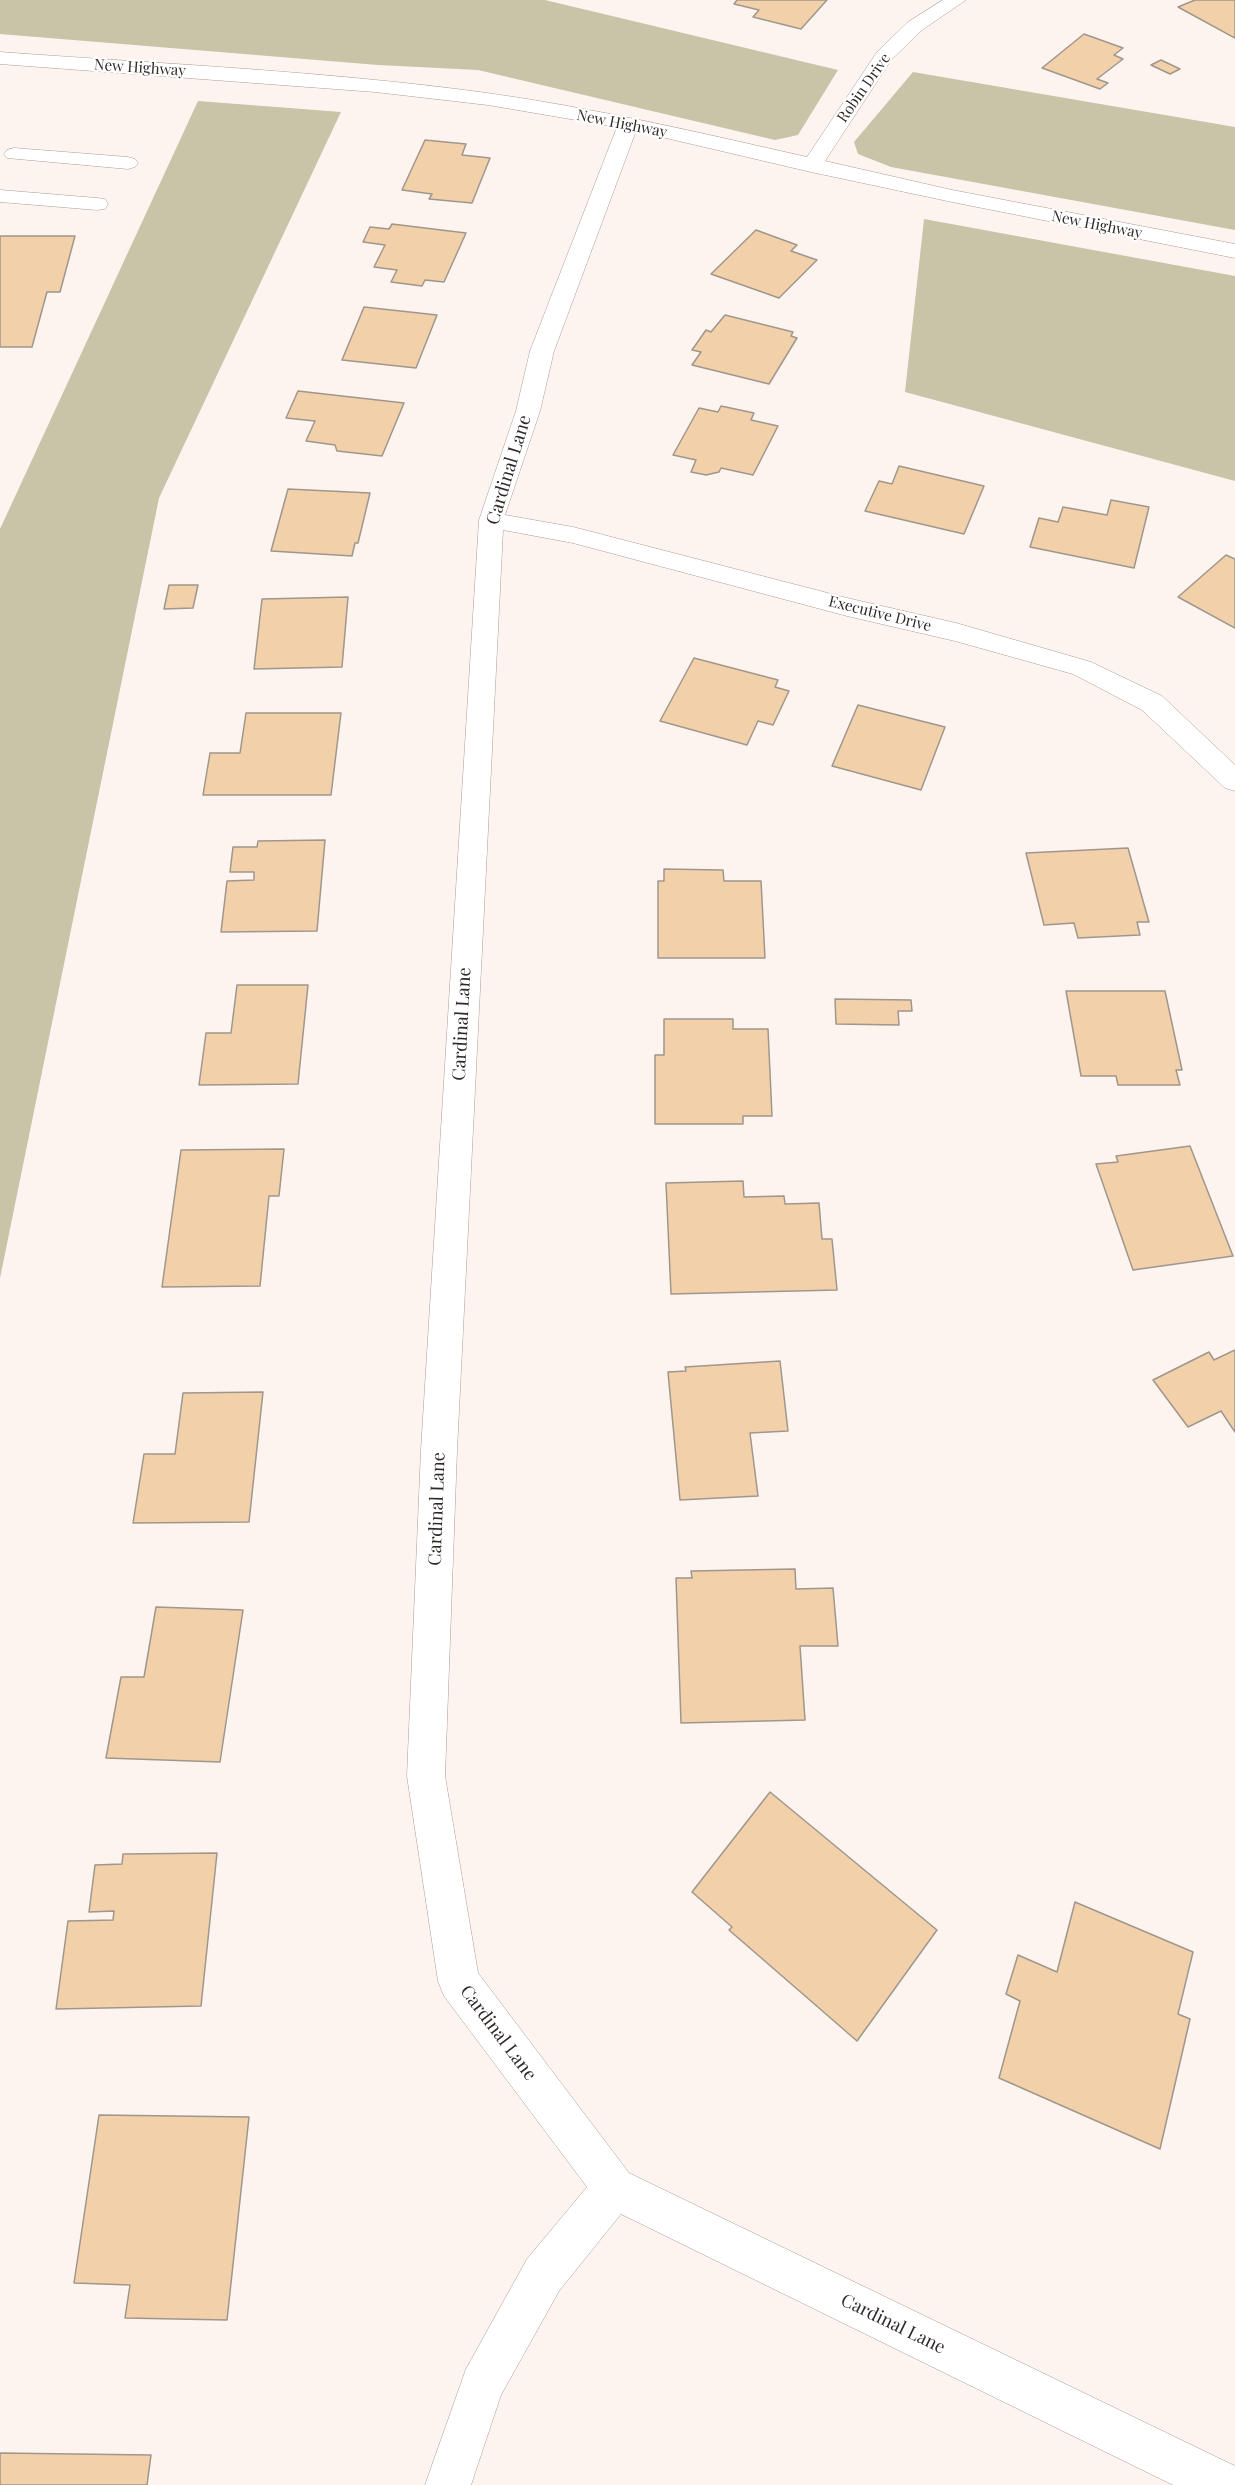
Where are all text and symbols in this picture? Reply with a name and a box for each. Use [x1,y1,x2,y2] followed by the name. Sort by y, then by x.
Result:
[834,50,894,126] street label: Robin Drive
[94,56,186,80] street label: New Highway
[575,106,669,142] street label: New Highway
[1050,207,1144,243] street label: New Highway
[482,413,536,527] street label: Cardinal Lane
[827,593,933,635] street label: Executive Drive
[448,967,476,1081] street label: Cardinal Lane
[424,1452,450,1566] street label: Cardinal Lane
[455,1981,541,2085] street label: Cardinal Lane
[837,2289,949,2359] street label: Cardinal Lane

